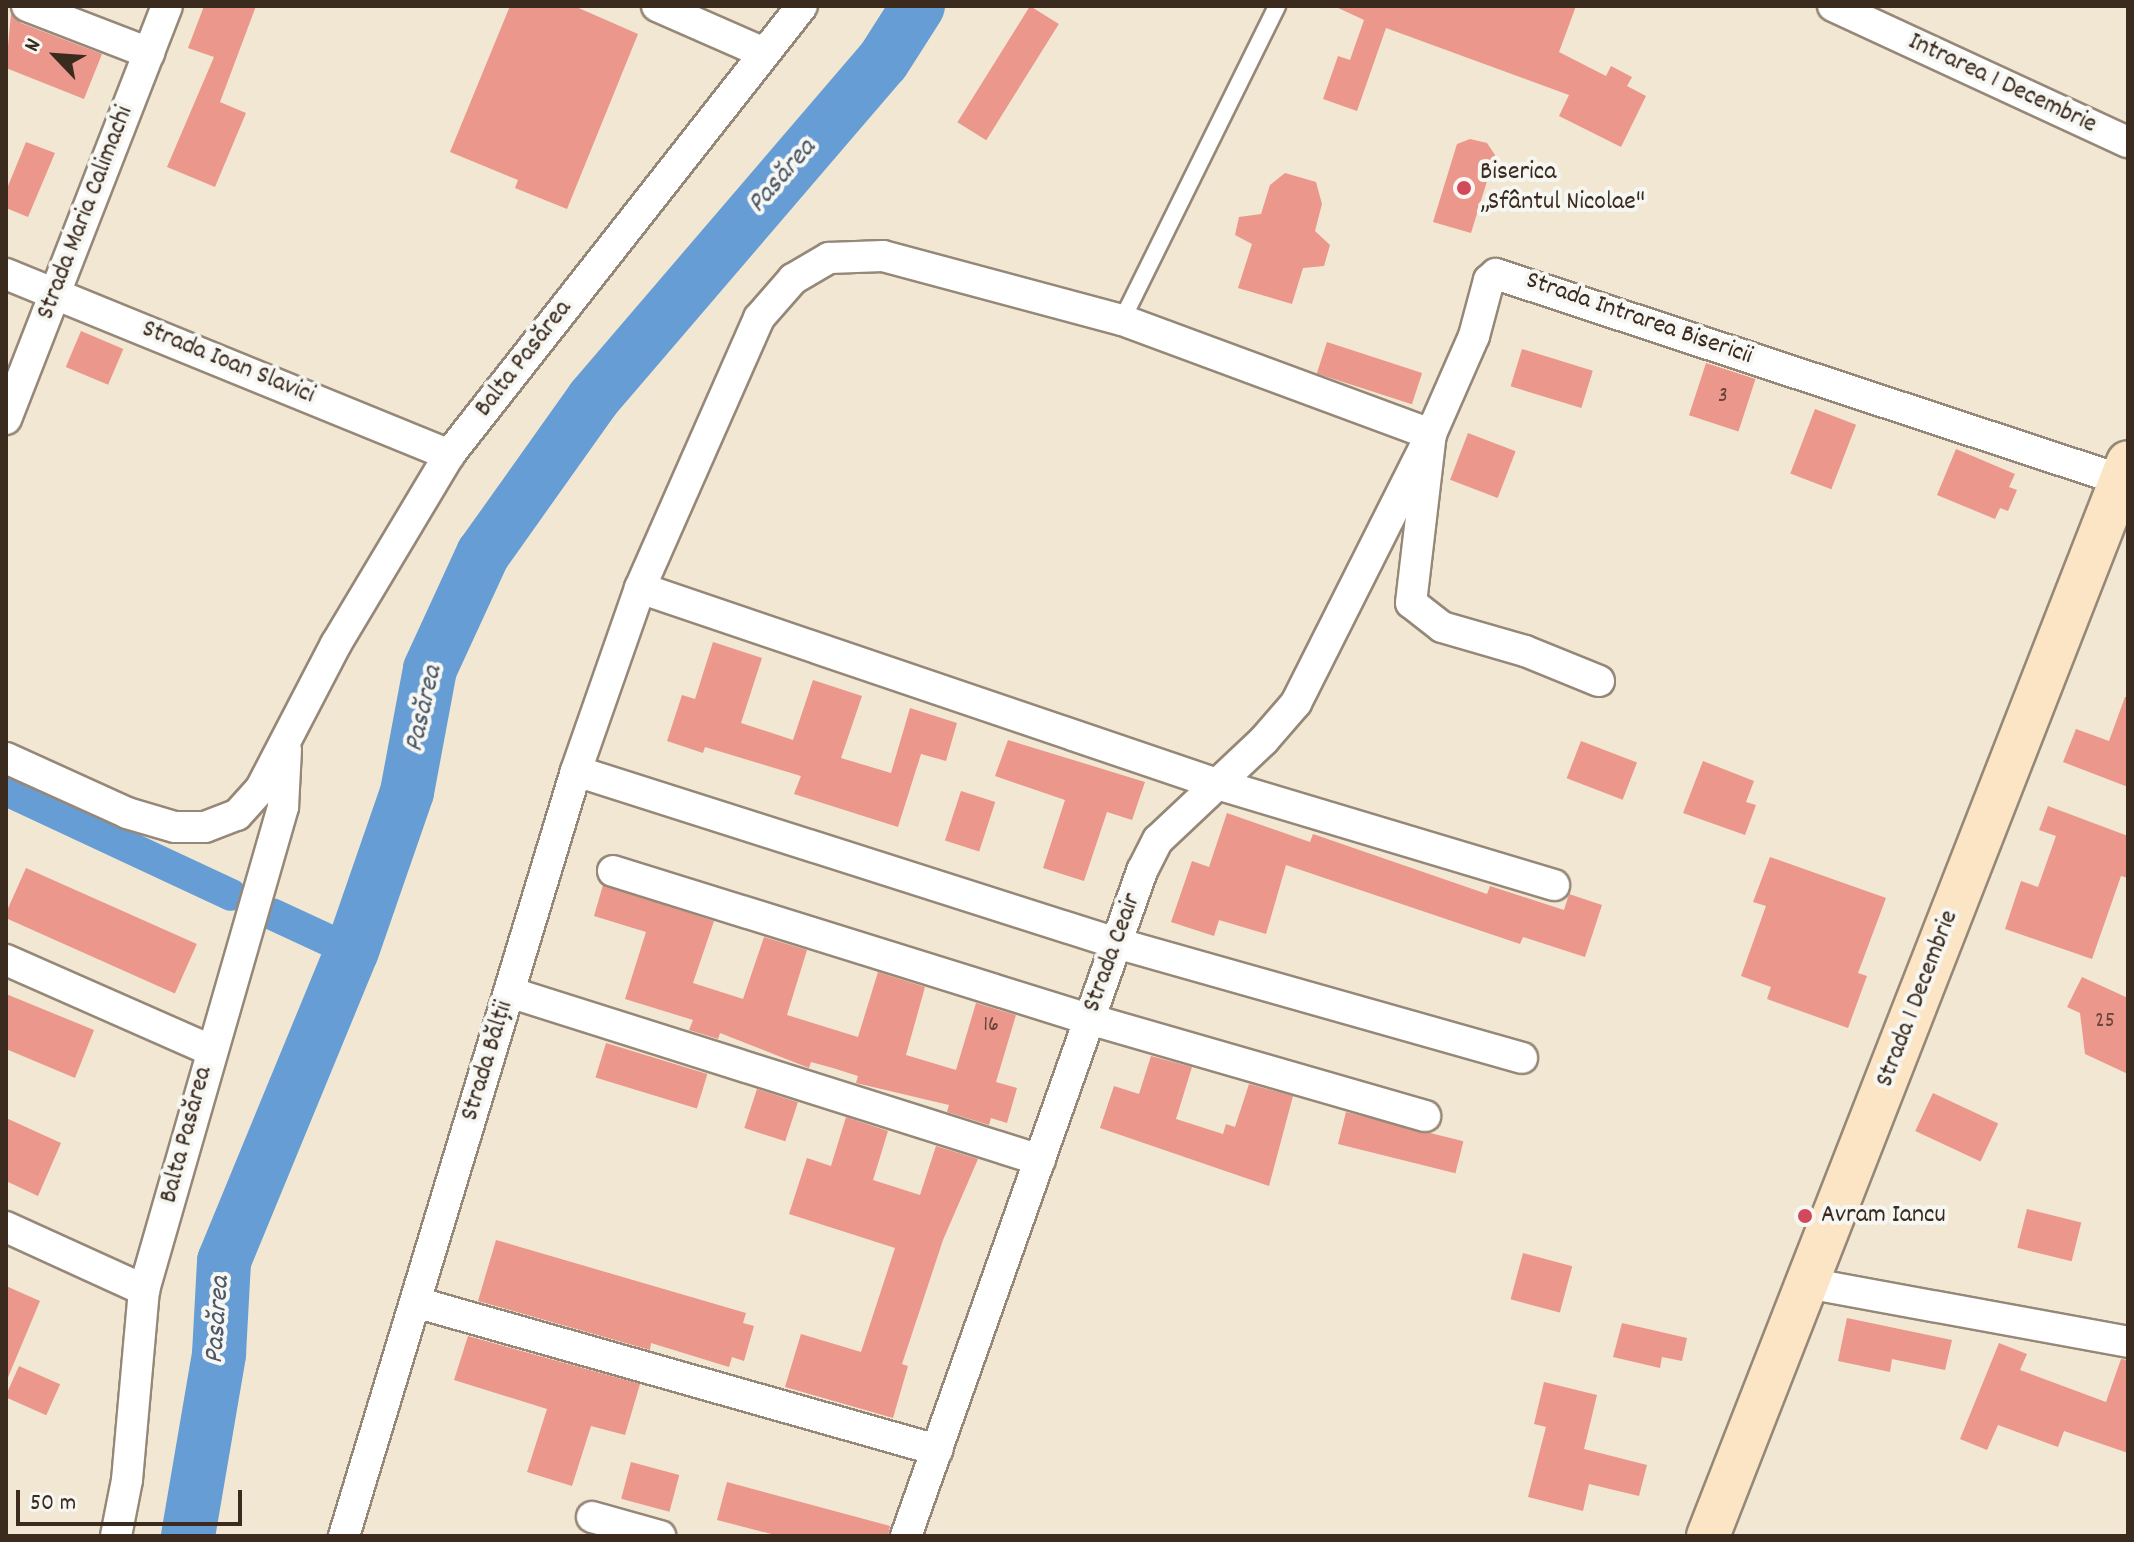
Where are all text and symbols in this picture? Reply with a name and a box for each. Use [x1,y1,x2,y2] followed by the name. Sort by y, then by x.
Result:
[16,16,96,96] north arrow
[1903,27,2101,141] street label: Intrarea 1 Decembrie
[17,34,50,57] text: N
[31,102,141,324] street label: Strada Maria Calimachi
[742,133,824,221] water label: Pasărea
[1480,157,1645,218] place label: Biserica „Sfântul Nicolae"
[1455,179,1473,197] marker: Biserica „Sfântul Nicolae"
[1521,266,1757,372] street label: Strada Intrarea Bisericii
[469,294,579,424] street label: Balta Pasărea
[137,314,319,412] street label: Strada Ioan Slavici
[1718,384,1728,410] house number: 3
[399,663,451,755] water label: Pasărea
[1077,889,1149,1017] street label: Strada Ceair
[1870,906,1966,1092] street label: Strada 1 Decembrie
[455,997,521,1125] street label: Strada Bălții
[2095,1009,2115,1035] house number: 25
[983,1013,999,1039] house number: 16
[154,1064,220,1206] street label: Balta Pasărea
[1821,1200,1946,1232] place label: Avram Iancu
[1796,1207,1814,1225] marker: Avram Iancu
[199,1275,239,1365] water label: Pasărea
[20,1474,246,1524] scale bar
[30,1487,76,1521] text: 50 m

